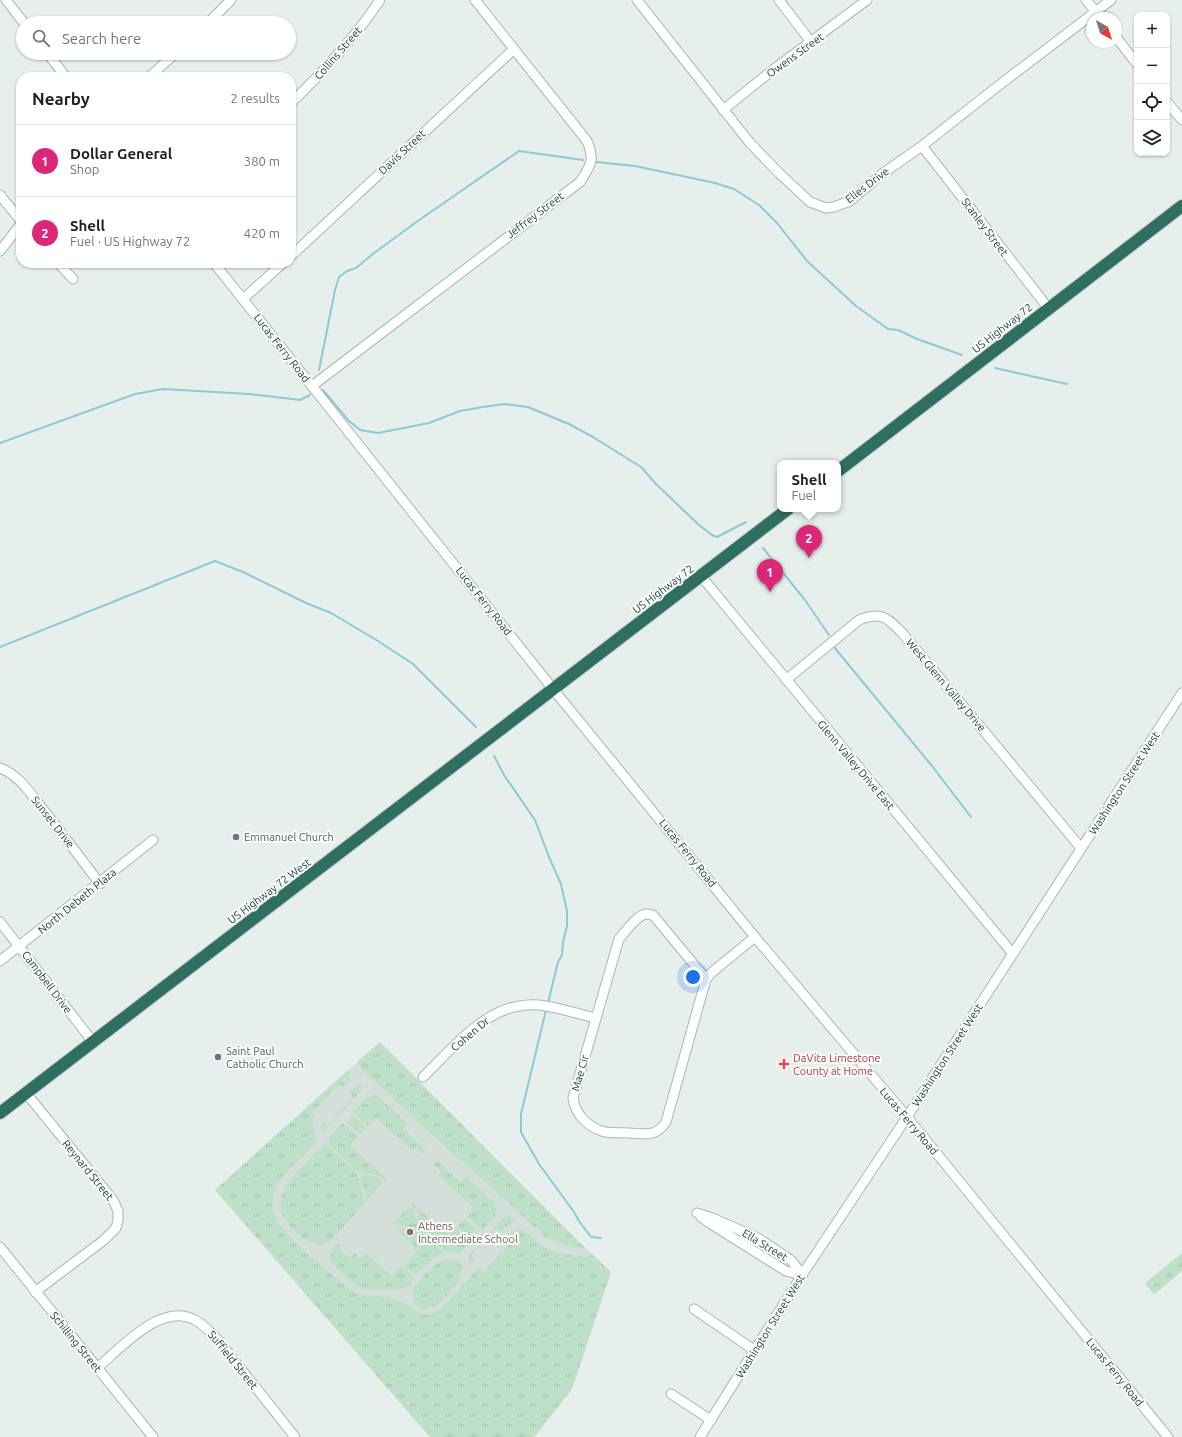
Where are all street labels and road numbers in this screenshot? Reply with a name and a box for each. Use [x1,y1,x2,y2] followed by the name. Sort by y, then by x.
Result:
[312,24,365,82] street label: Collins Street
[764,30,826,80] street label: Owens Street
[376,127,428,177] street label: Davis Street
[843,165,891,205] street label: Elles Drive
[504,189,567,240] street label: Jeffrey Street
[959,196,1011,259] street label: Stanley Street
[969,301,1035,355] street label: US Highway 72
[252,311,312,385] street label: Lucas Ferry Road
[630,562,696,616] street label: US Highway 72
[454,564,514,638] street label: Lucas Ferry Road
[904,636,988,734] street label: West Glenn Valley Drive
[815,718,897,813] street label: Glenn Valley Drive East
[1086,729,1162,837] street label: Washington Street West
[29,794,77,850] street label: Sunset Drive
[657,817,719,889] street label: Lucas Ferry Road
[225,855,313,926] street label: US Highway 72 West
[36,866,118,936] street label: North Debeth Plaza
[20,948,74,1016] street label: Campbell Drive
[909,1001,985,1109] street label: Washington Street West
[448,1014,492,1053] street label: Cohen Dr
[569,1053,591,1093] street label: Mae Cir
[878,1085,940,1157] street label: Lucas Ferry Road
[60,1137,116,1203] street label: Reynard Street
[740,1227,790,1264] street label: Ella Street
[733,1271,807,1380] street label: Washington Street West
[48,1309,104,1375] street label: Schilling Street
[206,1328,261,1392] street label: Suffield Street
[1084,1336,1146,1408] street label: Lucas Ferry Road

